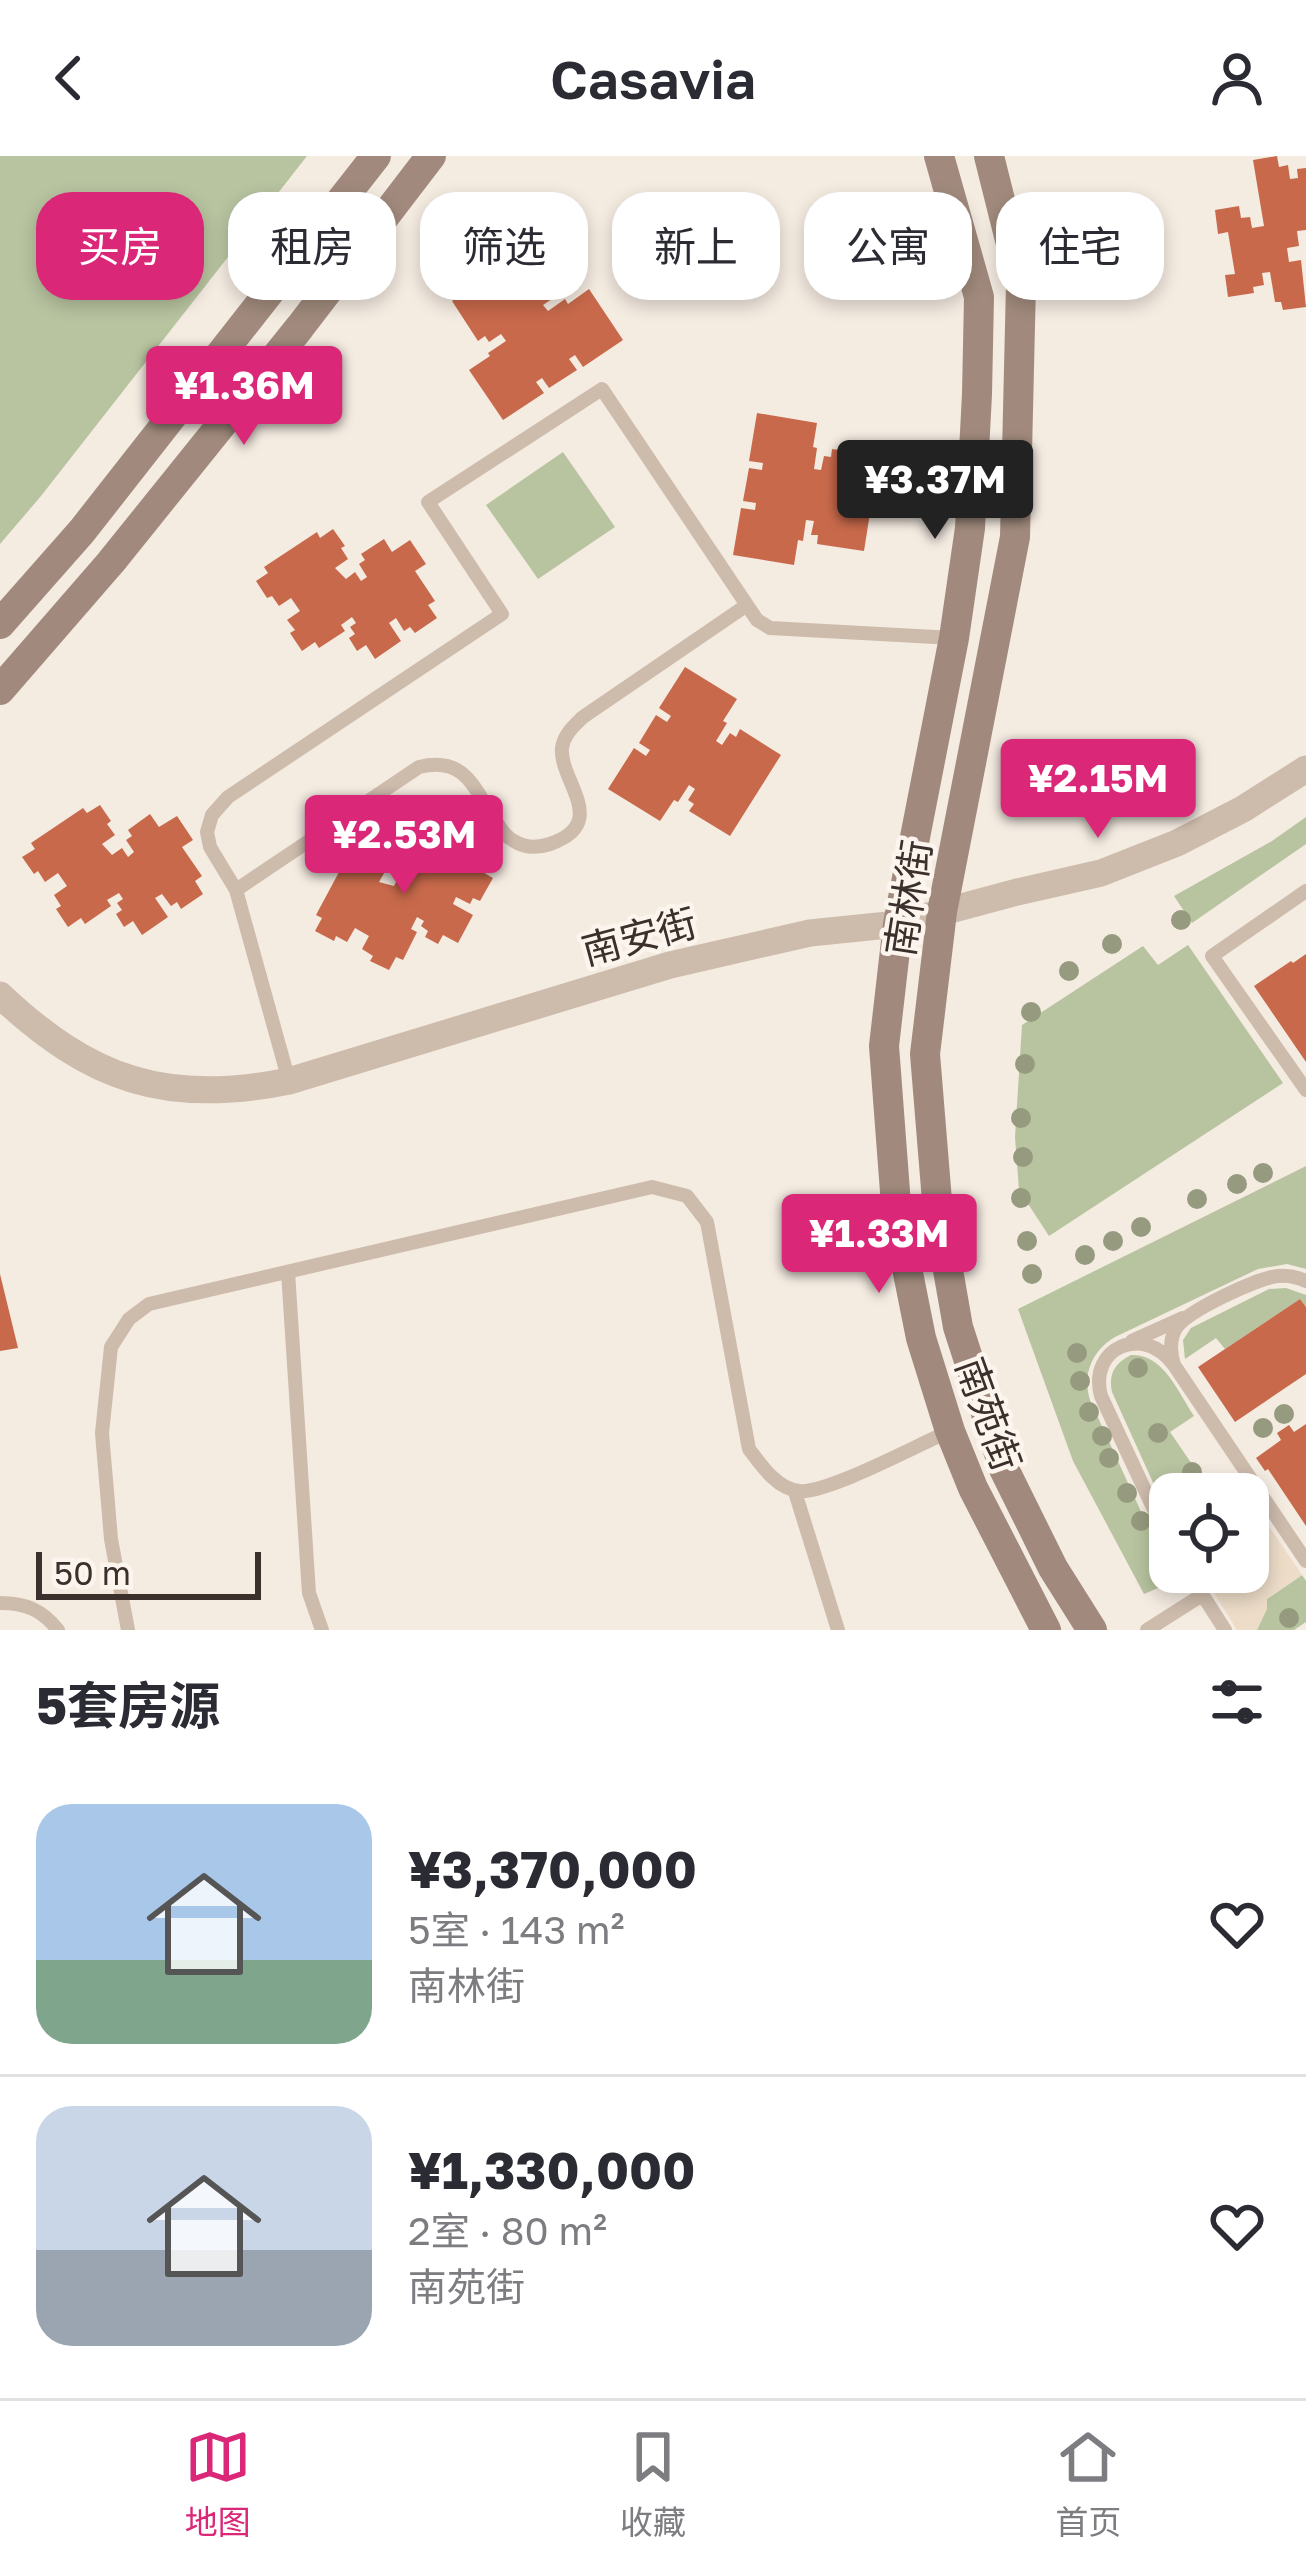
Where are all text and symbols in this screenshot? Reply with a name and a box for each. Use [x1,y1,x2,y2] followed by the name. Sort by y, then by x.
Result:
[36,45,102,111] icon: back
[1204,45,1270,111] icon: person
[550,46,756,111] text: Casavia
[36,192,204,300] chip: 买房
[228,192,396,300] chip: 租房
[420,192,588,300] chip: 筛选
[612,192,780,300] chip: 新上
[804,192,972,300] chip: 公寓
[996,192,1164,300] chip: 住宅
[146,346,342,448] pin: ¥1.36M
[173,361,315,408] text: ¥1.36M
[837,440,1033,542] pin: ¥3.37M
[864,455,1006,502] text: ¥3.37M
[1000,739,1196,841] pin: ¥2.15M
[1028,754,1168,801] text: ¥2.15M
[306,795,502,897] pin: ¥2.53M
[332,810,476,857] text: ¥2.53M
[876,837,940,959] street label: 南林街
[576,898,702,974] street label: 南安街
[781,1194,977,1296] pin: ¥1.33M
[809,1209,949,1256] text: ¥1.33M
[947,1351,1031,1477] street label: 南苑街
[1149,1473,1269,1593] map controls
[1149,1473,1269,1593] button: locate
[36,1546,261,1599] scale bar
[54,1553,131,1592] text: 50 m
[1204,1669,1270,1735] icon: filters
[36,1674,220,1735] text: 5套房源
[408,1838,697,1899] text: ¥3,370,000
[132,1852,276,1996] icon: home
[1204,1891,1270,1957] icon: heart
[408,1906,625,1953] text: 5室 · 143 m²
[408,1962,525,2009] text: 南林街
[408,2139,695,2200] text: ¥1,330,000
[132,2154,276,2298] icon: home
[1204,2193,1270,2259] icon: heart
[408,2207,607,2254] text: 2室 · 80 m²
[408,2263,525,2310] text: 南苑街
[185,2424,251,2544] tab: 地图
[620,2424,686,2544] tab: 收藏
[1055,2424,1121,2544] tab: 首页

